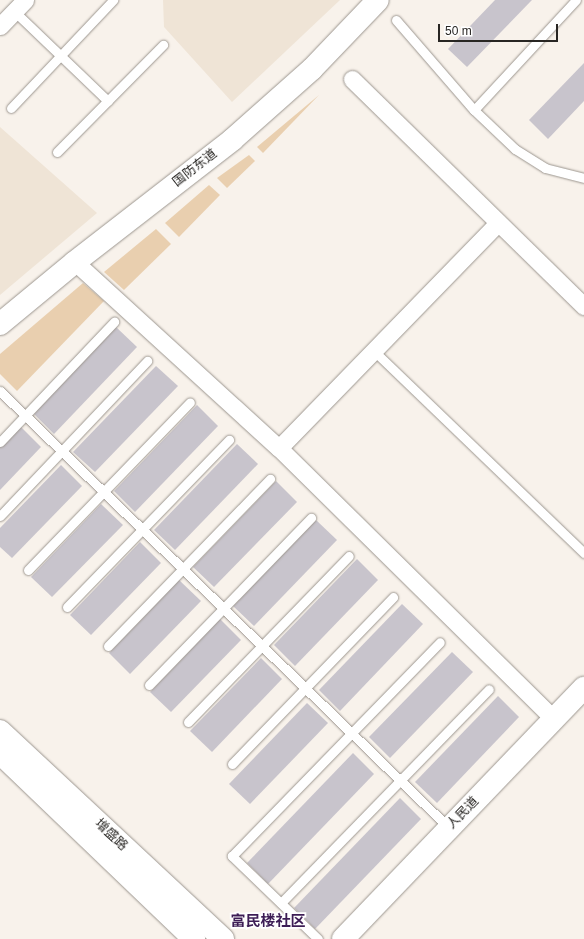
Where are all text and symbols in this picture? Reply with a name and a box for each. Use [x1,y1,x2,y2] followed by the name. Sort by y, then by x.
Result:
[440,16,560,42] scale bar
[445,24,472,38] text: 50 m
[170,146,220,190] street label: 国防东道
[444,794,482,832] street label: 人民道
[91,816,131,854] street label: 增盛路
[231,912,305,930] district label: 富民楼社区

